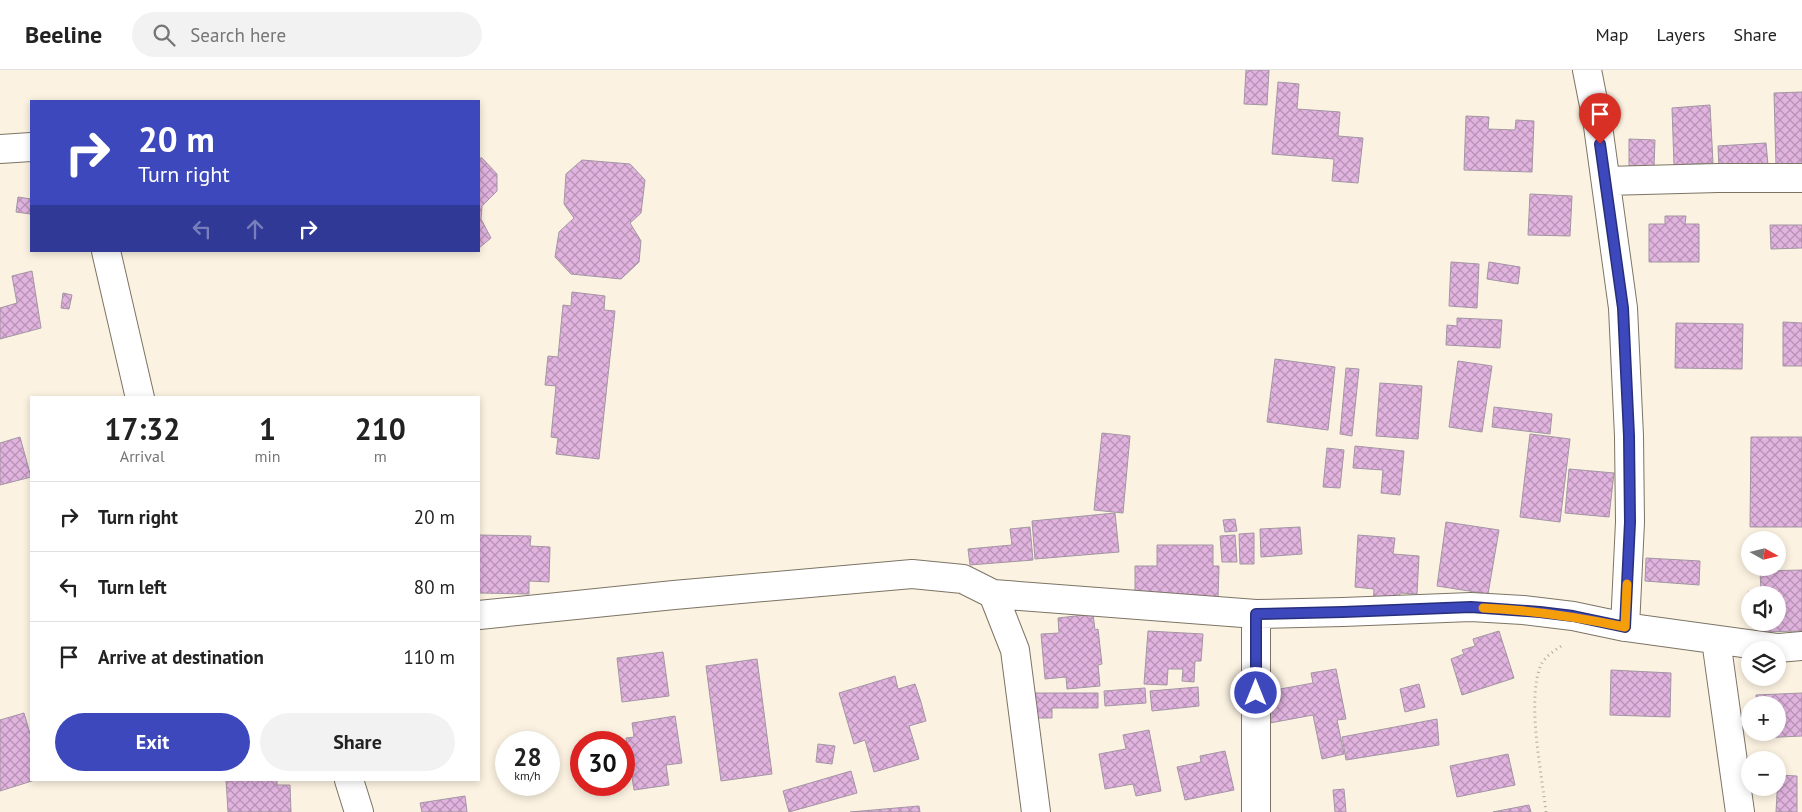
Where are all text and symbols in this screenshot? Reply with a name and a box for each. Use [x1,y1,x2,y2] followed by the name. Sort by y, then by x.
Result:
[132,12,482,57] search box
[25,19,102,50] text: Beeline
[150,21,178,49] icon: search
[190,23,286,47] text: Search here
[1596,23,1628,46] text: Map
[1656,23,1705,46] text: Layers
[1733,23,1777,46] text: Share
[1579,93,1621,144] pin
[1586,100,1614,128] icon: arrive
[138,116,215,162] text: 20 m
[55,120,120,185] icon: right
[138,160,230,188] text: Turn right
[188,215,216,243] icon: left
[241,215,269,243] icon: ahead
[294,215,322,243] icon: right
[104,409,180,448] text: 17:32
[259,409,276,448] text: 1
[355,409,406,448] text: 210
[120,446,165,466] text: Arrival
[255,446,281,466] text: min
[374,446,387,466] text: m
[55,503,83,531] icon: right
[98,505,178,529] text: Turn right
[414,505,455,529] text: 20 m
[1741,531,1786,576] north arrow
[1741,531,1786,796] map controls
[55,573,83,601] icon: left
[98,575,167,599] text: Turn left
[414,575,455,599] text: 80 m
[1741,586,1786,631] button: sound
[1741,641,1786,686] button: layers
[55,643,83,671] icon: arrive
[98,645,264,669] text: Arrive at destination
[403,645,455,669] text: 110 m
[1229,666,1281,718] position arrow
[1741,696,1786,741] button: +
[55,713,250,771] button: Exit
[260,713,455,771] button: Share
[570,731,635,796] speed limit sign: 30
[513,741,542,773] text: 28
[1741,751,1786,796] button: −
[514,768,541,783] text: km/h

